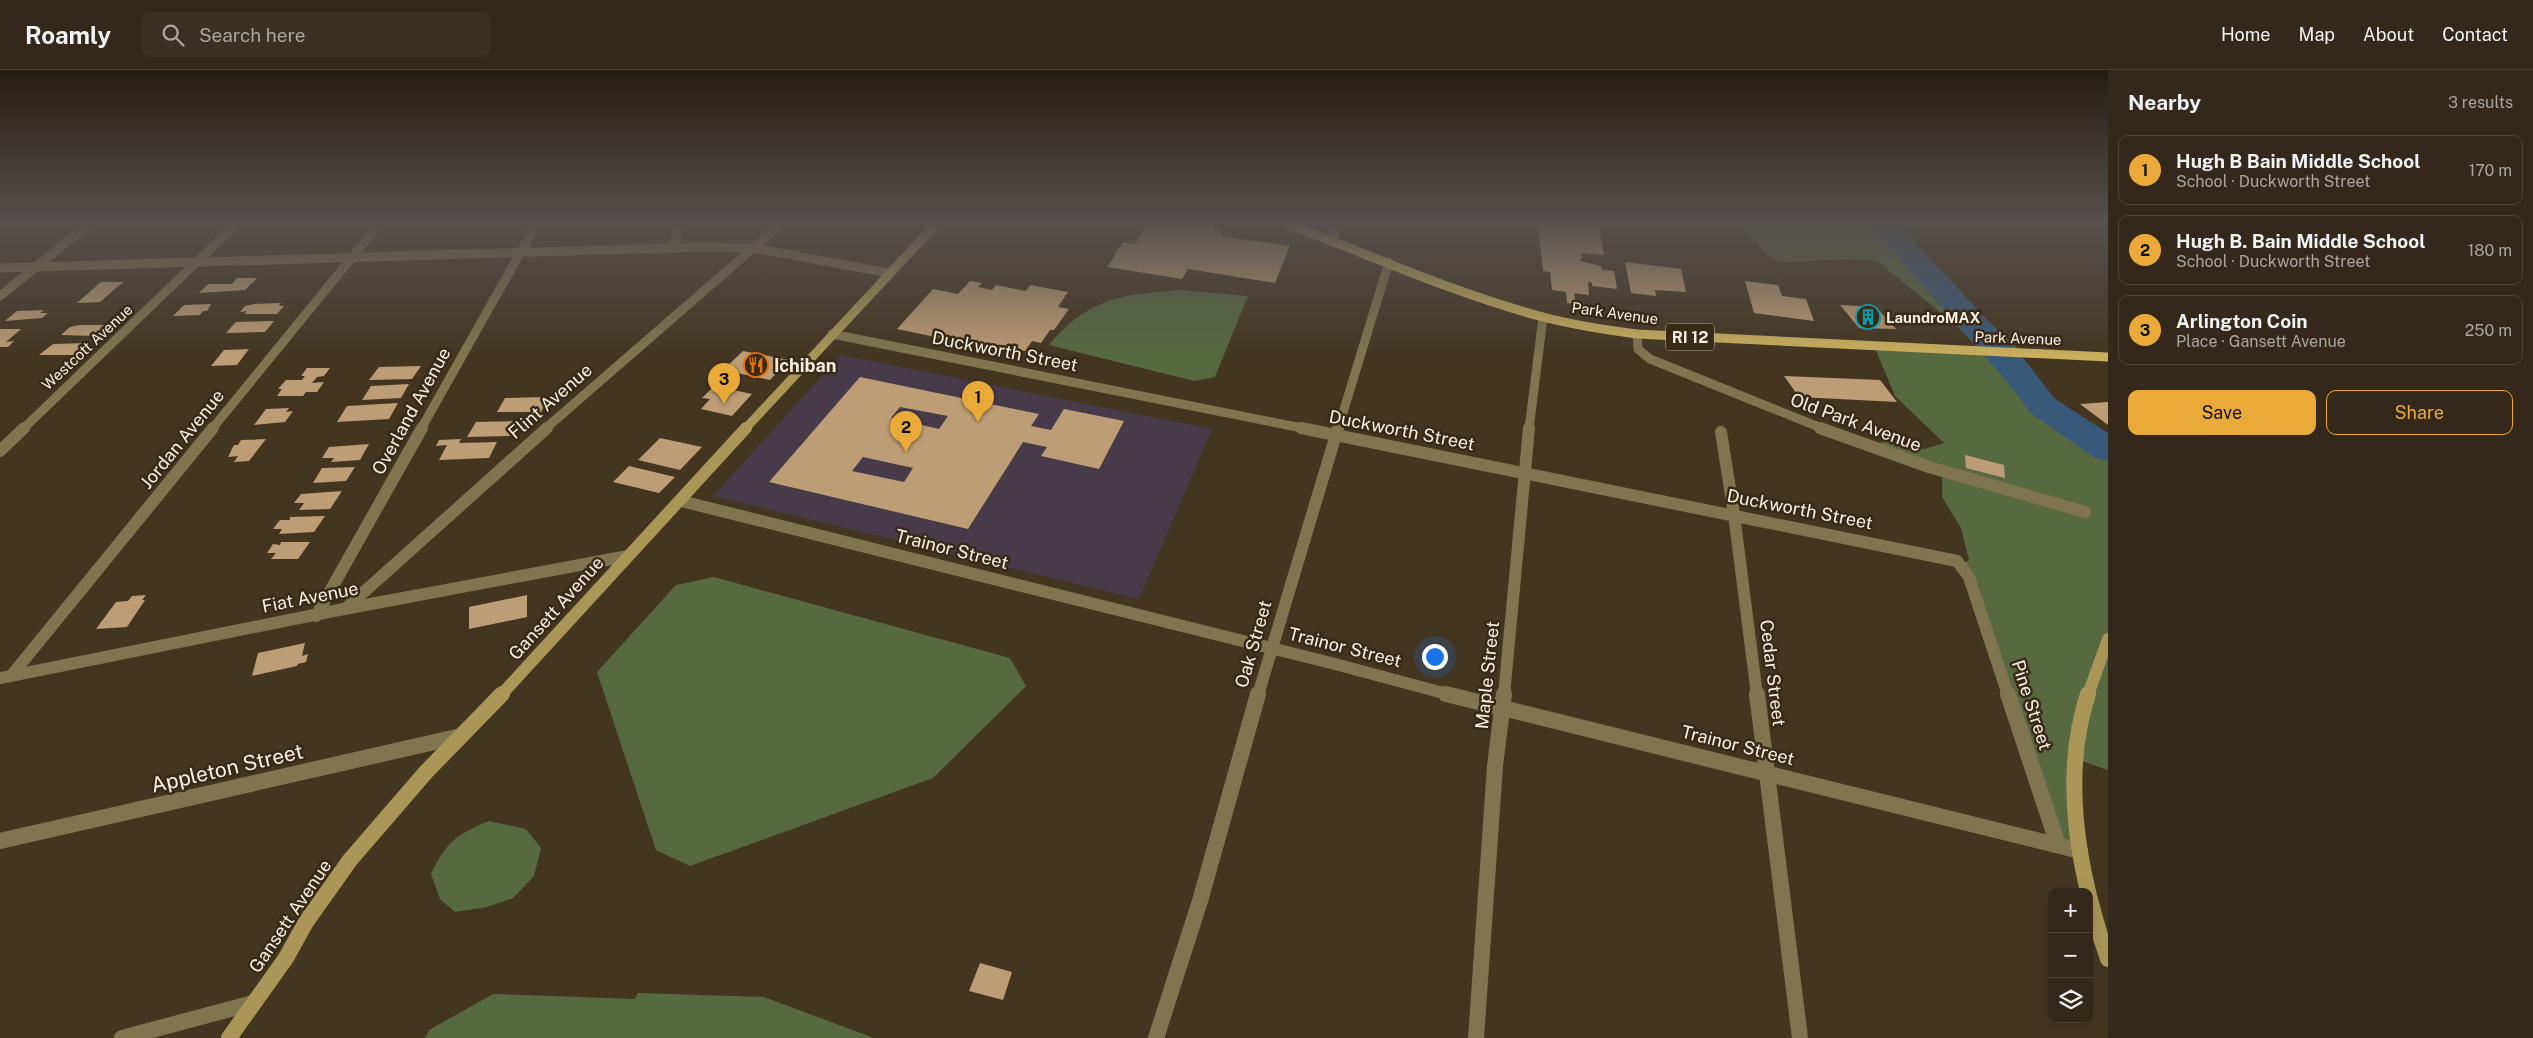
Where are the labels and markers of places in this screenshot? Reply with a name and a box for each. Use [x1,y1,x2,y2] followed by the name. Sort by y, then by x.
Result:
[1855,304,1881,330] building icon: LaundroMAX
[1886,309,1981,326] place label: LaundroMAX
[743,352,769,378] restaurant icon: Ichiban
[774,355,836,376] place label: Ichiban
[708,363,740,404] pin: 3
[962,381,994,422] pin: 1
[890,411,922,452] pin: 2

